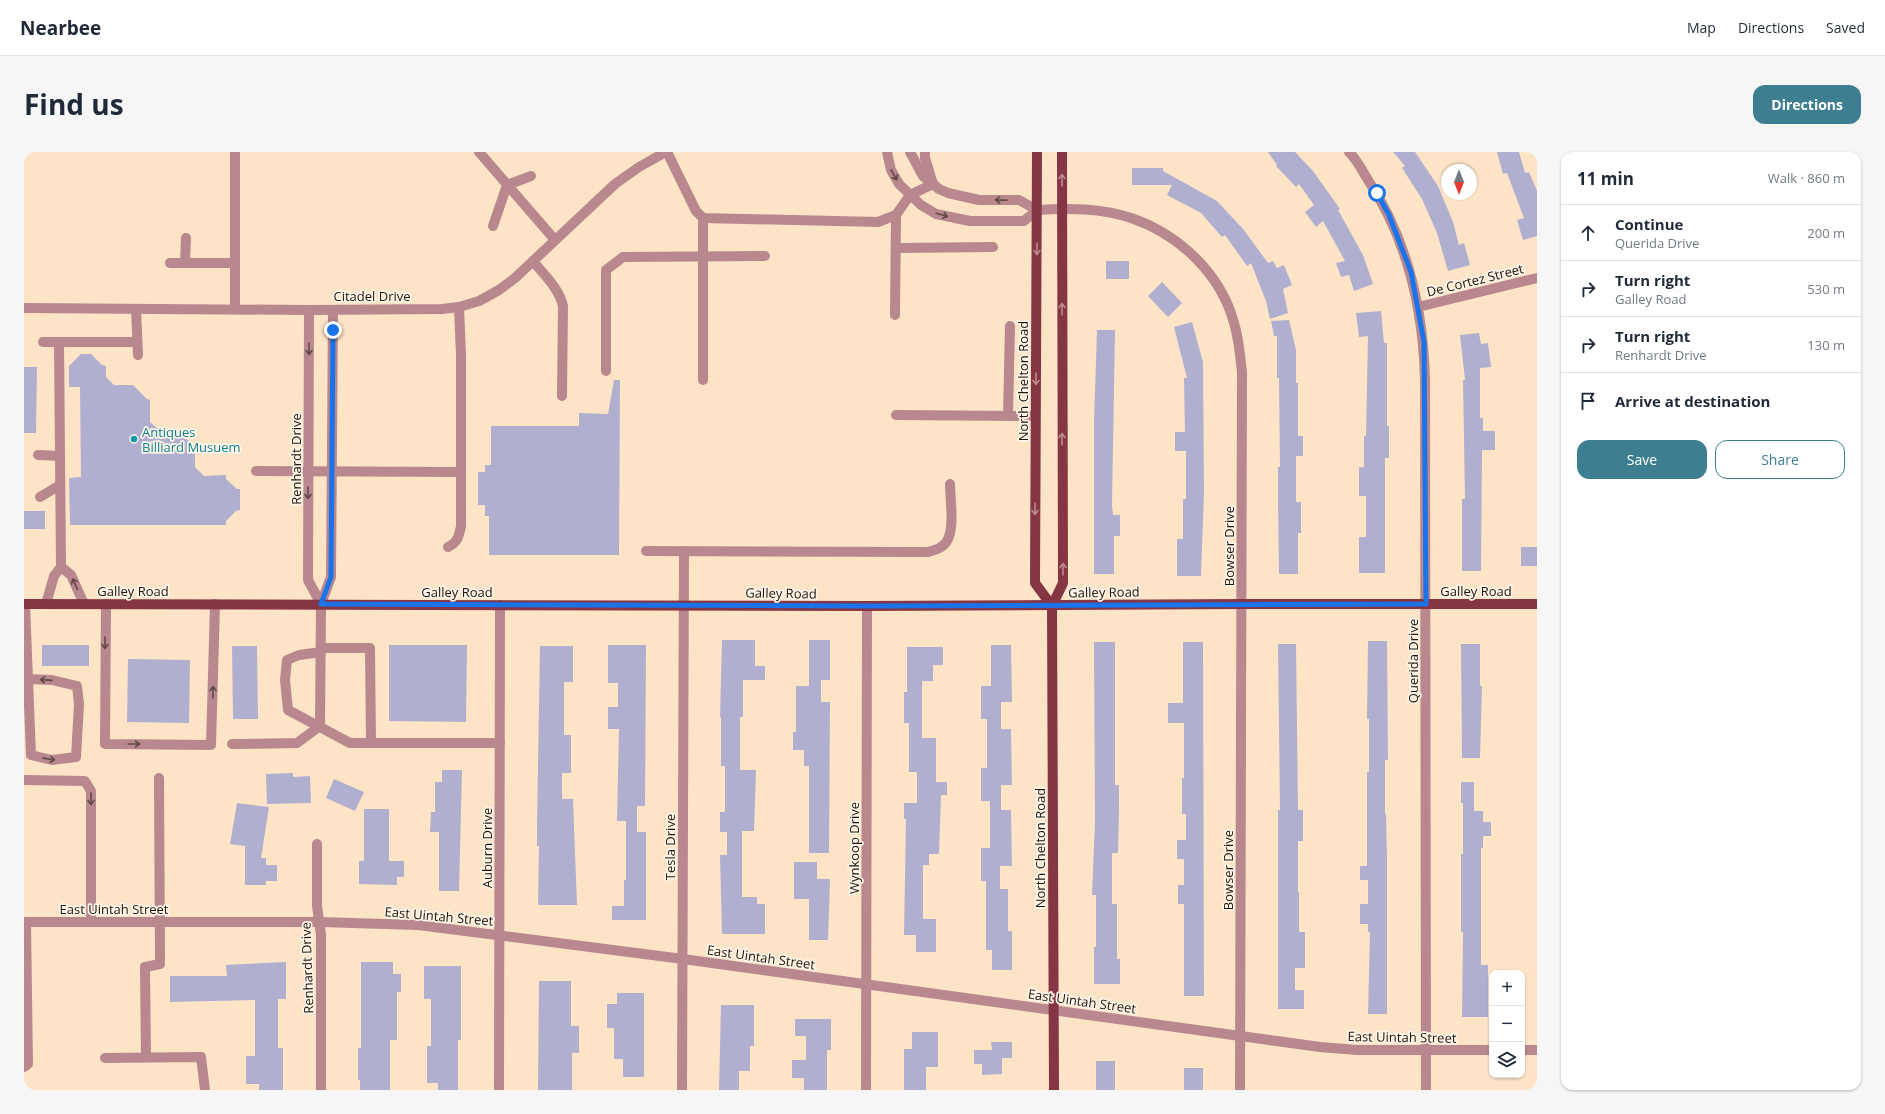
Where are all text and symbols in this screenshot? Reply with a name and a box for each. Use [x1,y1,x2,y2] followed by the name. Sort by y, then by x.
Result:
[20,15,101,41] text: Nearbee
[1687,18,1716,37] text: Map
[1738,18,1804,37] text: Directions
[1826,18,1865,37] text: Saved
[24,85,124,123] text: Find us
[1753,85,1861,124] button: Directions
[1441,164,1477,200] north arrow
[1577,167,1634,190] text: 11 min
[891,169,899,181] one-way arrow
[1768,169,1845,187] text: Walk · 860 m
[1058,174,1066,187] one-way arrow
[1368,184,1386,202] route start
[995,196,1008,204] one-way arrow
[936,212,949,219] one-way arrow
[1615,214,1683,234] text: Continue
[1577,222,1599,244] icon: ahead
[1807,224,1845,242] text: 200 m
[1615,234,1699,252] text: Querida Drive
[1033,242,1041,255] one-way arrow
[1425,259,1526,301] street label: De Cortez Street
[1615,270,1690,290] text: Turn right
[1577,278,1599,300] icon: right
[1807,280,1845,298] text: 530 m
[333,287,411,305] street label: Citadel Drive
[1615,290,1686,308] text: Galley Road
[1058,303,1066,316] one-way arrow
[324,321,342,339] route end
[1014,321,1032,441] street label: North Chelton Road
[1615,326,1690,346] text: Turn right
[1577,334,1599,356] icon: right
[1807,336,1845,354] text: 130 m
[305,342,313,355] one-way arrow
[1615,346,1707,364] text: Renhardt Drive
[1032,372,1040,385] one-way arrow
[1577,390,1599,412] icon: arrive
[1615,391,1770,411] text: Arrive at destination
[287,413,305,505] street label: Renhardt Drive
[142,423,241,456] place label: Antiques Billiard Musuem
[1058,433,1066,446] one-way arrow
[129,434,139,444] marker: Antiques Billiard Musuem
[1577,440,1707,479] button: Save
[1715,440,1845,479] button: Share
[304,486,312,499] one-way arrow
[1031,502,1039,515] one-way arrow
[1220,506,1238,586] street label: Bowser Drive
[1059,563,1067,576] one-way arrow
[71,578,78,590] one-way arrow
[97,582,169,600] street label: Galley Road
[1068,582,1140,602] street label: Galley Road
[1440,582,1512,600] street label: Galley Road
[421,583,493,601] street label: Galley Road
[745,583,817,603] street label: Galley Road
[1404,619,1422,703] street label: Querida Drive
[101,636,109,649] one-way arrow
[40,676,53,683] one-way arrow
[209,686,217,699] one-way arrow
[127,740,140,748] one-way arrow
[42,755,55,763] one-way arrow
[1031,788,1049,908] street label: North Chelton Road
[87,792,95,805] one-way arrow
[845,802,863,894] street label: Wynkoop Drive
[478,808,496,888] street label: Auburn Drive
[661,814,679,880] street label: Tesla Drive
[1219,830,1237,910] street label: Bowser Drive
[60,900,169,918] street label: East Uintah Street
[384,902,494,930] street label: East Uintah Street
[296,922,318,1014] street label: Renhardt Drive
[706,941,817,974] street label: East Uintah Street
[1489,970,1525,1078] map controls
[1489,970,1525,1006] button: +
[1027,985,1138,1018] street label: East Uintah Street
[1489,1006,1525,1042] button: −
[1347,1027,1457,1047] street label: East Uintah Street
[1489,1042,1525,1078] button: layers

